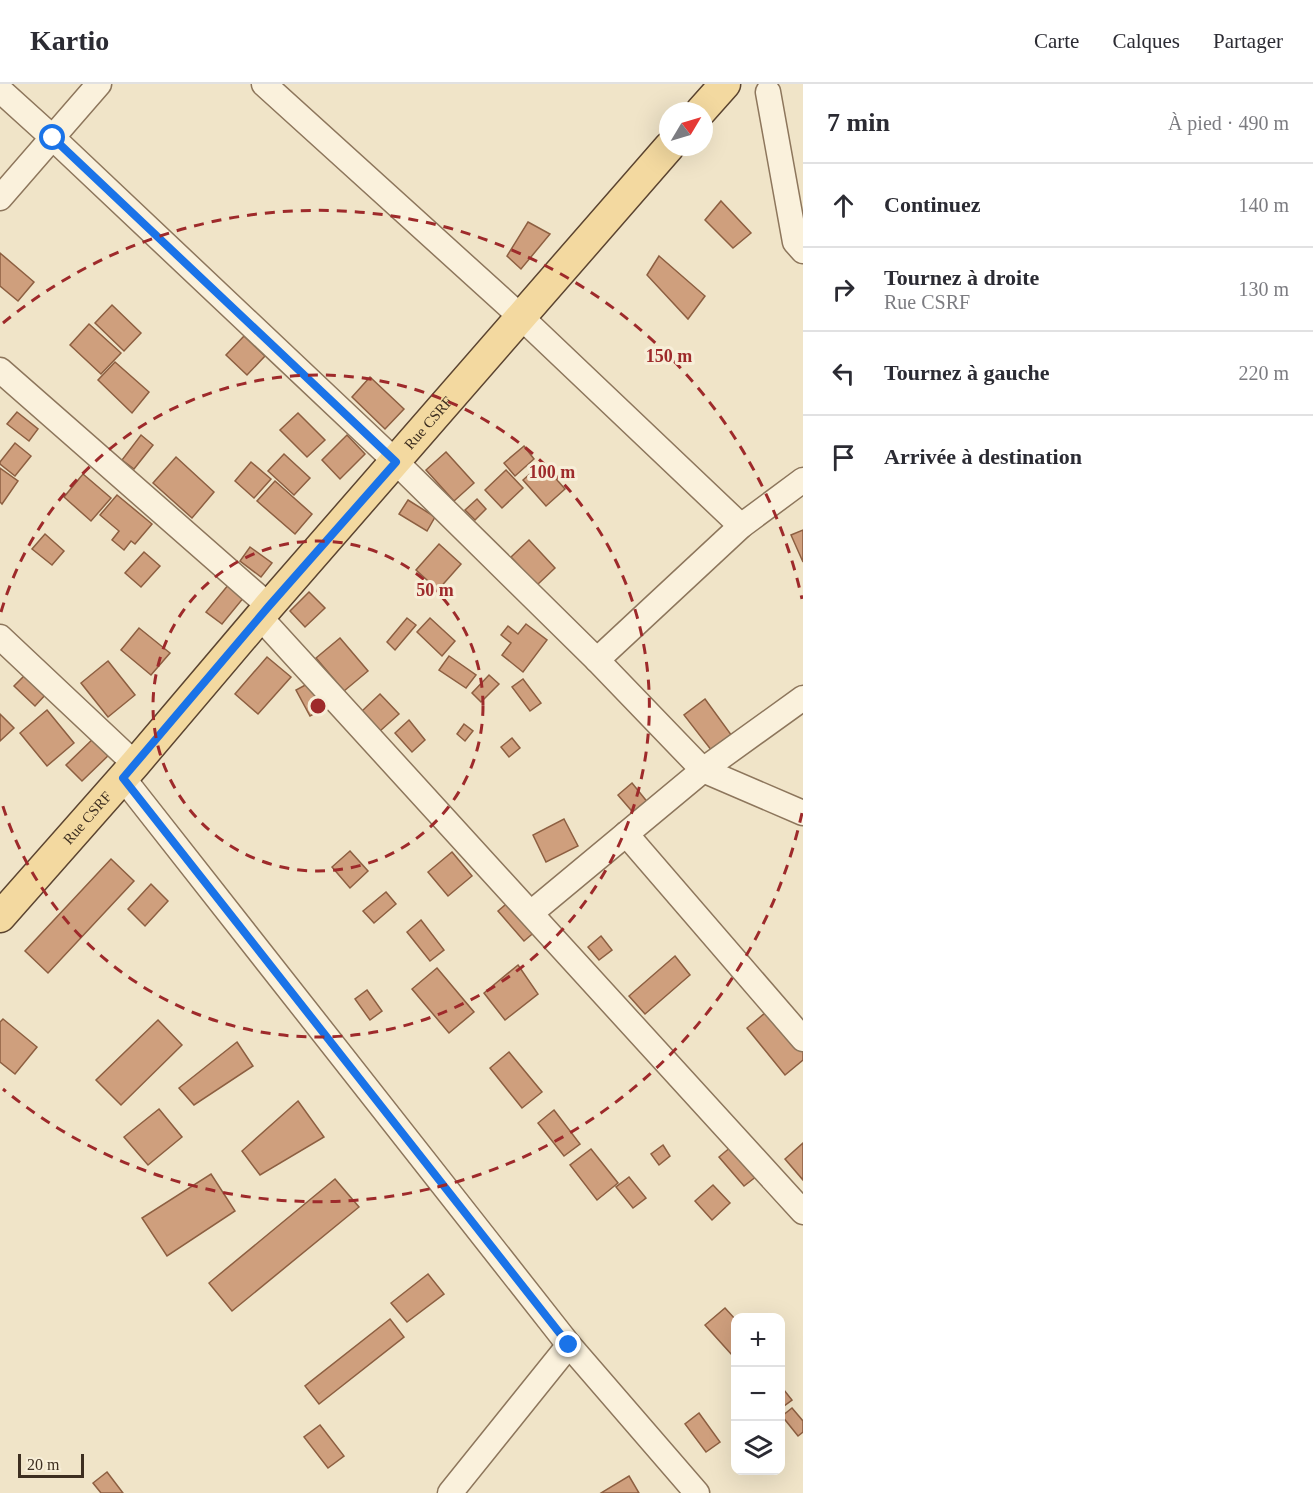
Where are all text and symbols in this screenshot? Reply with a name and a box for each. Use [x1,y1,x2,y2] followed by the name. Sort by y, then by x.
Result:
[30,25,109,56] text: Kartio
[1034,29,1079,53] text: Carte
[1112,29,1180,53] text: Calques
[1213,29,1283,53] text: Partager
[659,102,713,156] north arrow
[827,108,890,137] text: 7 min
[1168,112,1289,134] text: À pied · 490 m
[39,124,65,150] route start
[827,189,860,222] icon: ahead
[884,192,981,217] text: Continuez
[1238,194,1289,216] text: 140 m
[884,265,1039,290] text: Tournez à droite
[827,273,860,306] icon: right
[1238,278,1289,300] text: 130 m
[884,291,970,313] text: Rue CSRF
[646,346,692,366] text: 150 m
[827,357,860,390] icon: left
[884,360,1049,385] text: Tournez à gauche
[1238,362,1289,384] text: 220 m
[401,393,456,453] street label: Rue CSRF
[827,441,860,474] icon: arrive
[884,444,1082,469] text: Arrivée à destination
[529,462,575,482] text: 100 m
[416,580,454,600] text: 50 m
[308,696,328,716] centre of rings
[60,788,115,848] street label: Rue CSRF
[731,1313,785,1475] map controls
[731,1313,785,1367] button: +
[555,1331,581,1357] route end
[731,1367,785,1421] button: −
[731,1421,785,1475] button: layers
[18,1451,84,1478] scale bar
[27,1456,59,1473] text: 20 m

